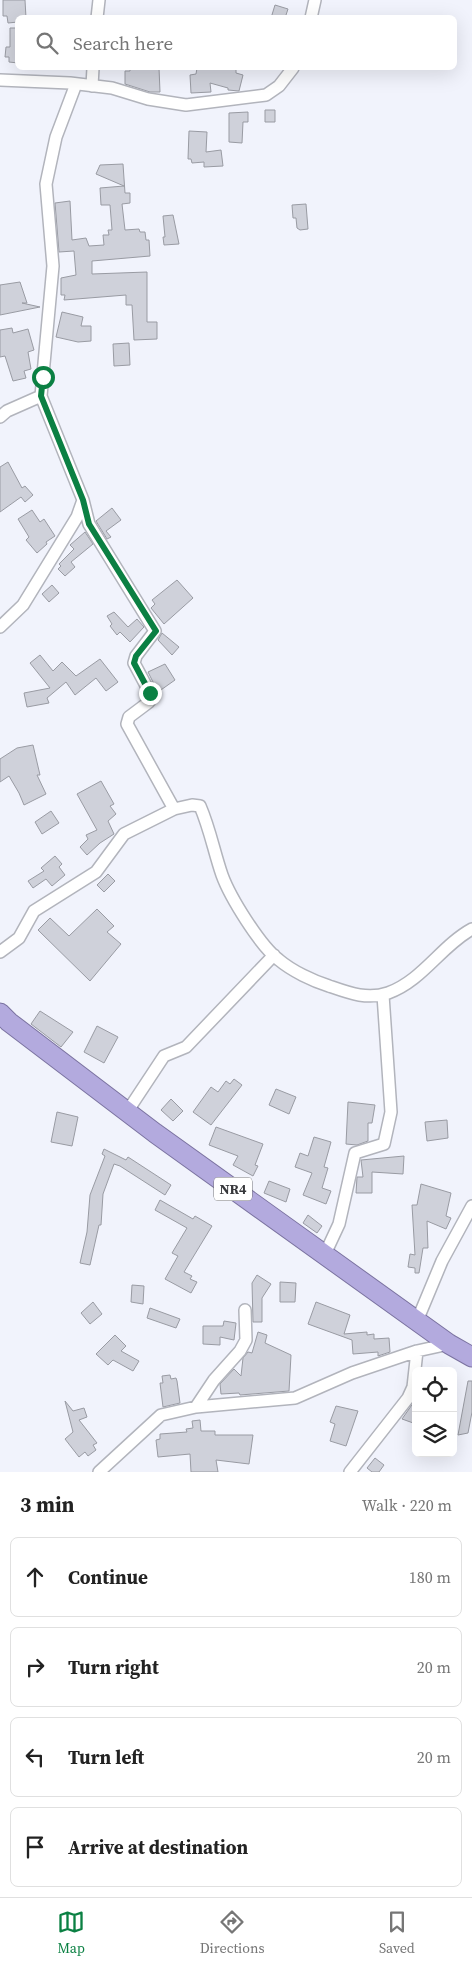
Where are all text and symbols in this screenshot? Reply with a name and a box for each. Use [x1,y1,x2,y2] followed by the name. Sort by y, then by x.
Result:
[15,15,457,70] search box
[33,29,61,57] icon: search
[73,30,173,56] text: Search here
[32,366,55,389] route start
[139,682,162,705] route end
[214,1178,252,1200] road number: NR4
[412,1367,457,1457] map controls
[412,1367,457,1412] button: locate
[412,1412,457,1457] button: layers
[20,1490,75,1519] text: 3 min
[362,1494,452,1516] text: Walk · 220 m
[21,1563,49,1591] icon: ahead
[68,1564,148,1590] text: Continue
[409,1566,451,1588] text: 180 m
[21,1653,49,1681] icon: right
[68,1654,159,1680] text: Turn right
[417,1656,451,1678] text: 20 m
[21,1743,49,1771] icon: left
[68,1744,144,1770] text: Turn left
[417,1746,451,1768] text: 20 m
[21,1833,49,1861] icon: arrive
[68,1834,248,1860] text: Arrive at destination
[57,1908,85,1958] tab: Map
[200,1908,264,1958] tab: Directions
[379,1908,415,1958] tab: Saved

